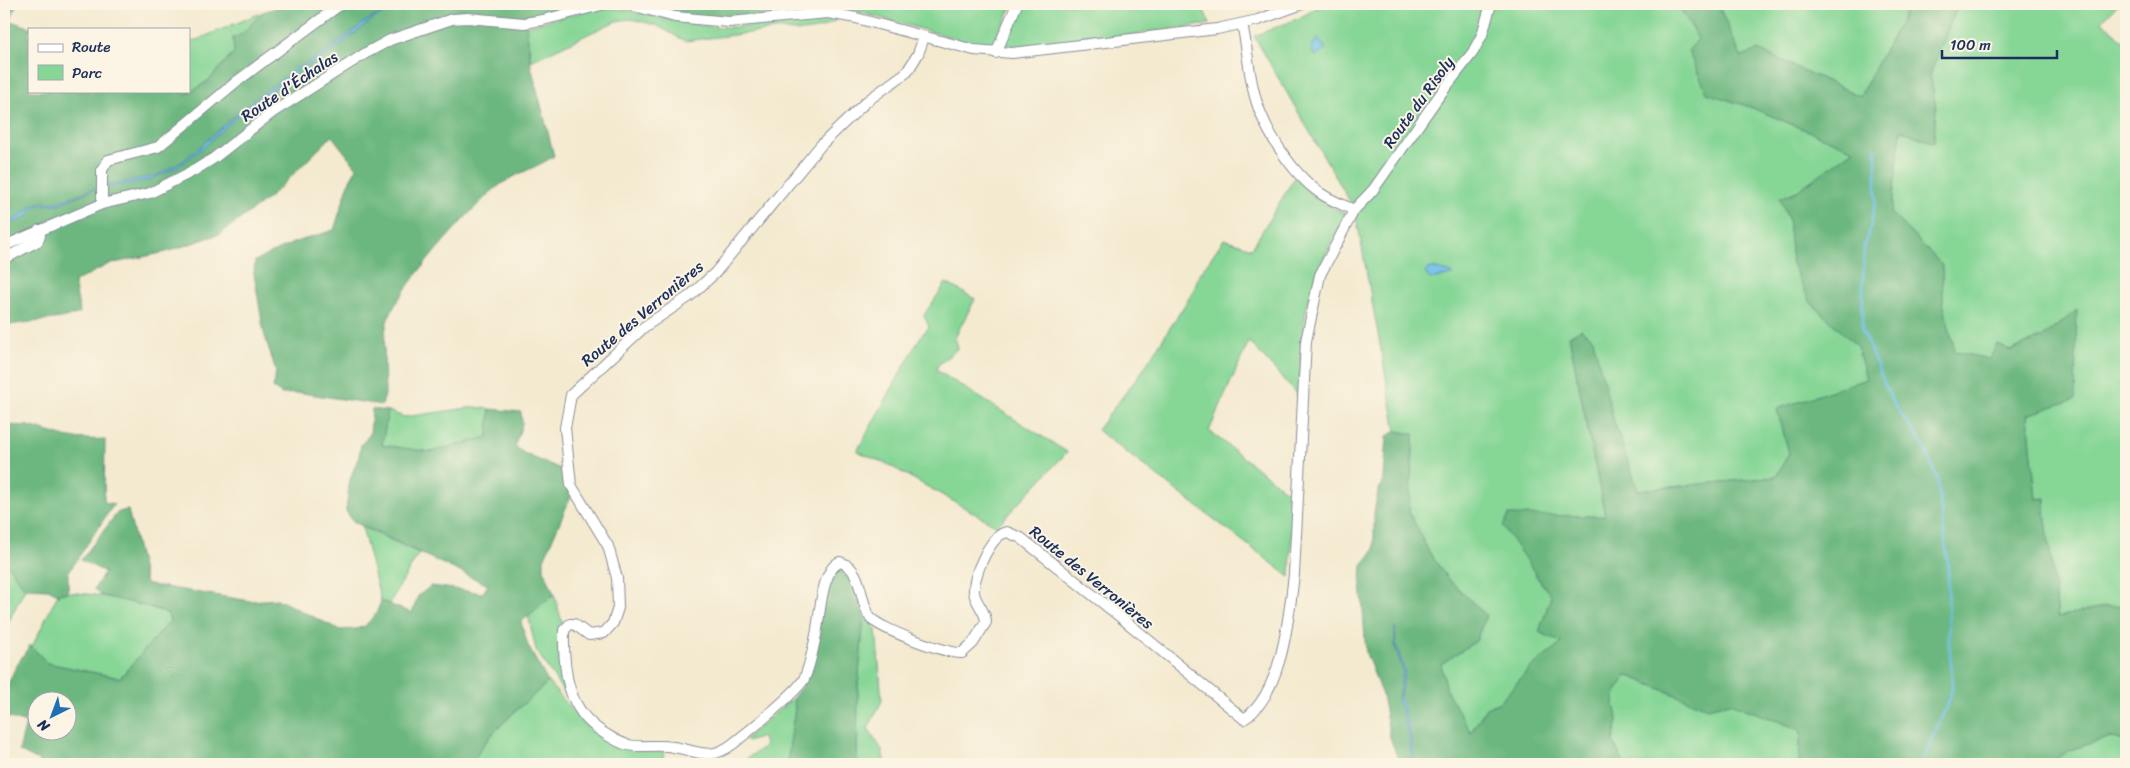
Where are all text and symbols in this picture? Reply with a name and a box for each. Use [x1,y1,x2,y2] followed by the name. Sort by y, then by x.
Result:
[28,28,190,92] legend
[1942,28,2058,60] scale bar
[1950,32,1991,58] text: 100 m
[72,34,111,60] text: Route
[235,43,344,130] street label: Route d'Échalas
[1375,50,1462,154] street label: Route du Risoly
[72,60,102,86] text: Parc
[574,252,711,374] street label: Route des Verronières
[1023,518,1161,637] street label: Route des Verronières
[28,690,78,740] north arrow
[31,713,56,738] text: N

